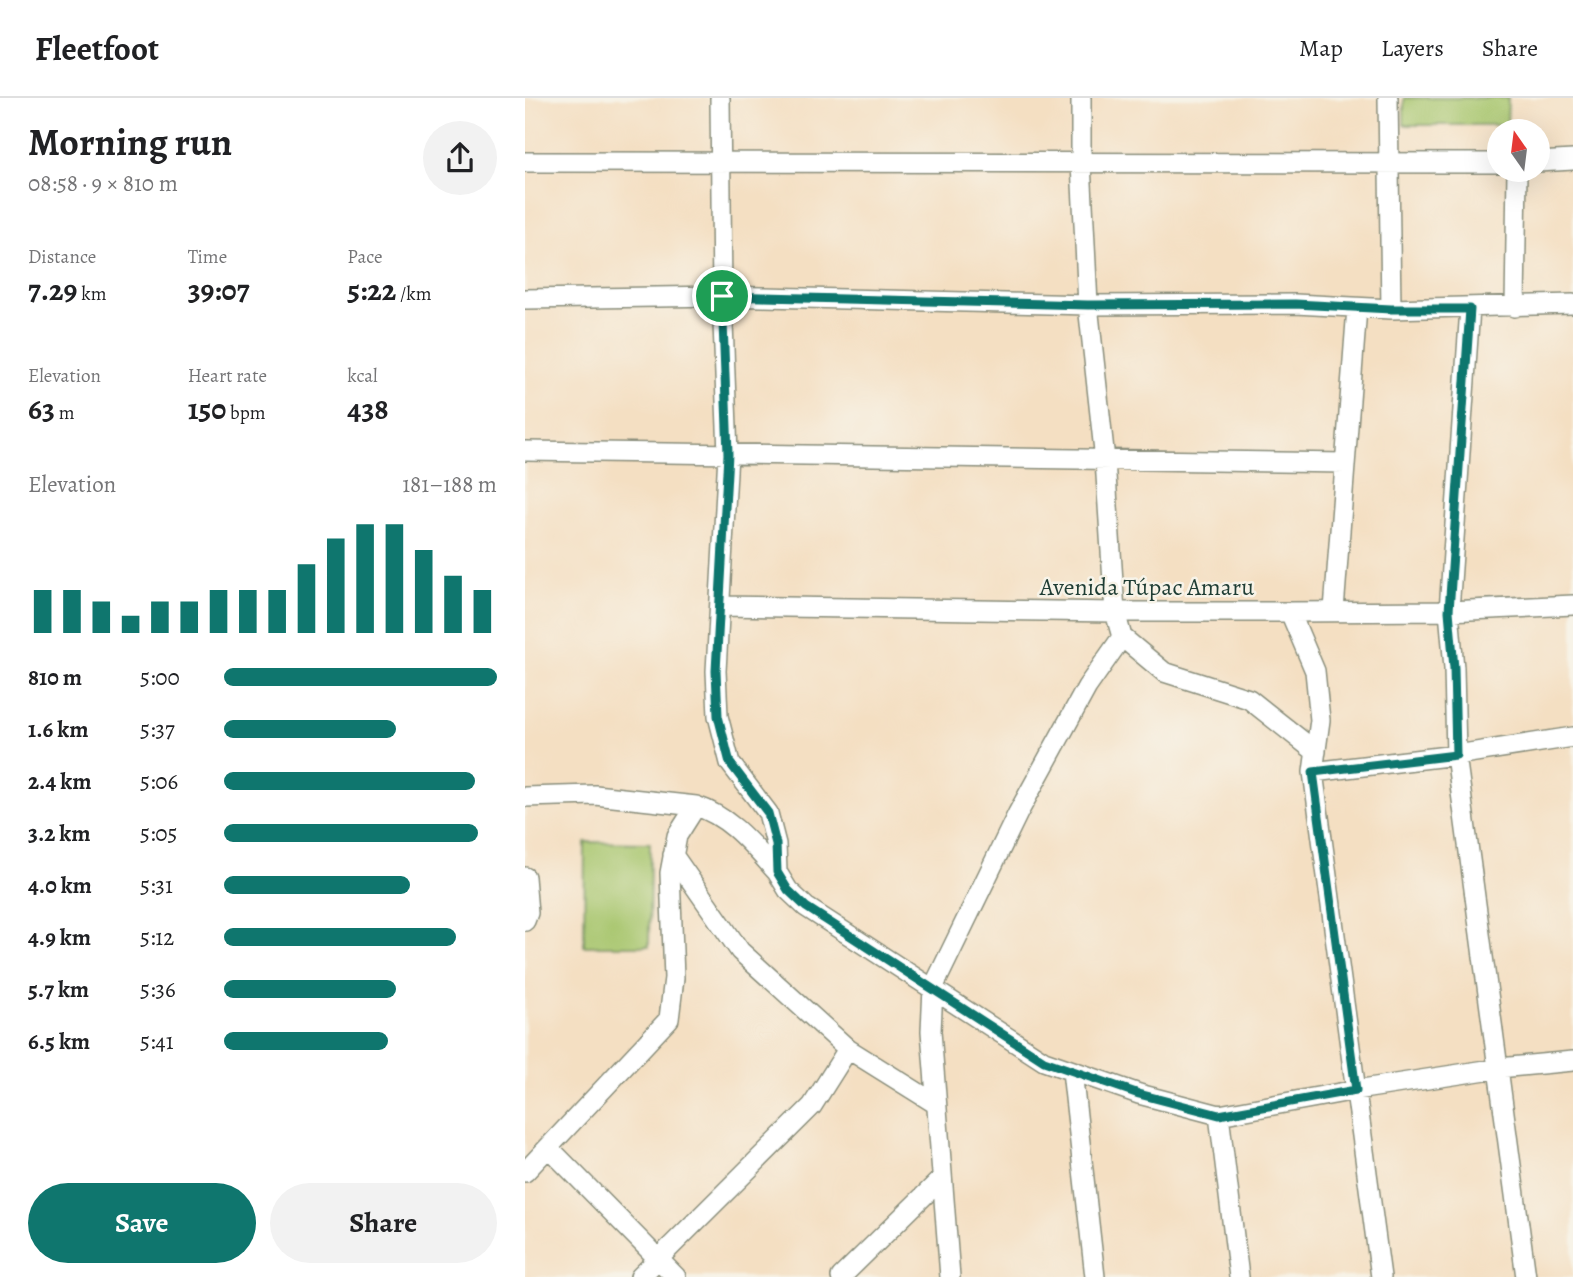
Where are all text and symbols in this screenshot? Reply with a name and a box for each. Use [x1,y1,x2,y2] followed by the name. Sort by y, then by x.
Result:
[35,26,159,71] text: Fleetfoot
[1299,32,1343,64] text: Map
[1381,32,1444,64] text: Layers
[1482,32,1538,64] text: Share
[28,116,232,168] text: Morning run
[1487,119,1551,182] north arrow
[1487,119,1550,182] map controls
[423,121,497,195] button: share
[28,168,178,199] text: 08:58 · 9 × 810 m
[28,244,96,270] text: Distance
[188,244,227,270] text: Time
[347,244,383,270] text: Pace
[692,266,752,326] pin
[28,270,77,310] text: 7.29
[188,270,250,310] text: 39:07
[347,270,396,310] text: 5:22
[703,277,741,315] icon: arrive
[77,281,106,307] text: km
[396,281,432,307] text: /km
[28,363,101,389] text: Elevation
[188,363,267,389] text: Heart rate
[347,363,378,389] text: kcal
[28,389,55,429] text: 63
[188,389,226,429] text: 150
[347,389,389,429] text: 438
[55,400,75,426] text: m
[226,400,266,426] text: bpm
[28,469,116,500] text: Elevation
[402,469,497,500] text: 181–188 m
[1039,571,1254,603] street label: Avenida Túpac Amaru
[28,662,82,693] text: 810 m
[140,662,180,693] text: 5:00
[28,714,88,745] text: 1.6 km
[140,714,175,745] text: 5:37
[28,766,91,797] text: 2.4 km
[140,766,178,797] text: 5:06
[28,818,91,849] text: 3.2 km
[140,818,178,849] text: 5:05
[28,870,92,901] text: 4.0 km
[140,870,173,901] text: 5:31
[28,922,91,953] text: 4.9 km
[140,922,174,953] text: 5:12
[28,974,89,1005] text: 5.7 km
[140,974,176,1005] text: 5:36
[28,1026,90,1057] text: 6.5 km
[140,1026,174,1057] text: 5:41
[28,1183,256,1263] button: Save
[270,1183,497,1263] button: Share

